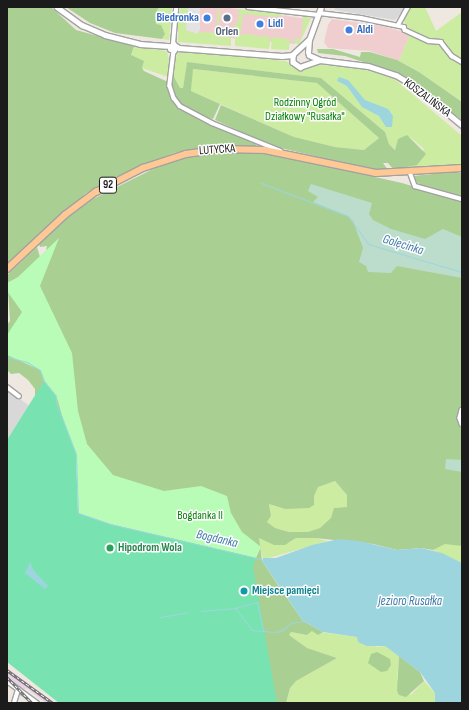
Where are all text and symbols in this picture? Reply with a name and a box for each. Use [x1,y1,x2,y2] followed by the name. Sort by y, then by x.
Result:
[156,11,199,25] place label: Biedronka
[202,13,212,23] marker: Biedronka
[222,13,232,23] marker: Orlen
[268,17,283,31] place label: Lidl
[255,19,265,29] marker: Lidl
[357,23,373,37] place label: Aldi
[216,25,238,39] place label: Orlen
[344,25,354,35] marker: Aldi
[401,76,453,120] street label: KOSZALIŃSKA
[265,96,345,124] park label: Rodzinny Ogród Działkowy "Rusałka"
[198,142,236,158] street label: LUTYCKA
[98,176,118,194] road number: 92
[381,231,425,259] water label: Golęcinka
[177,509,223,523] park label: Bogdanka II
[195,527,239,551] water label: Bogdanka
[118,541,182,555] place label: Hipodrom Wola
[105,543,115,553] marker: Hipodrom Wola
[252,584,319,598] place label: Miejsce pamięci
[239,586,249,596] marker: Miejsce pamięci
[378,593,442,609] water label: Jezioro Rusałka

